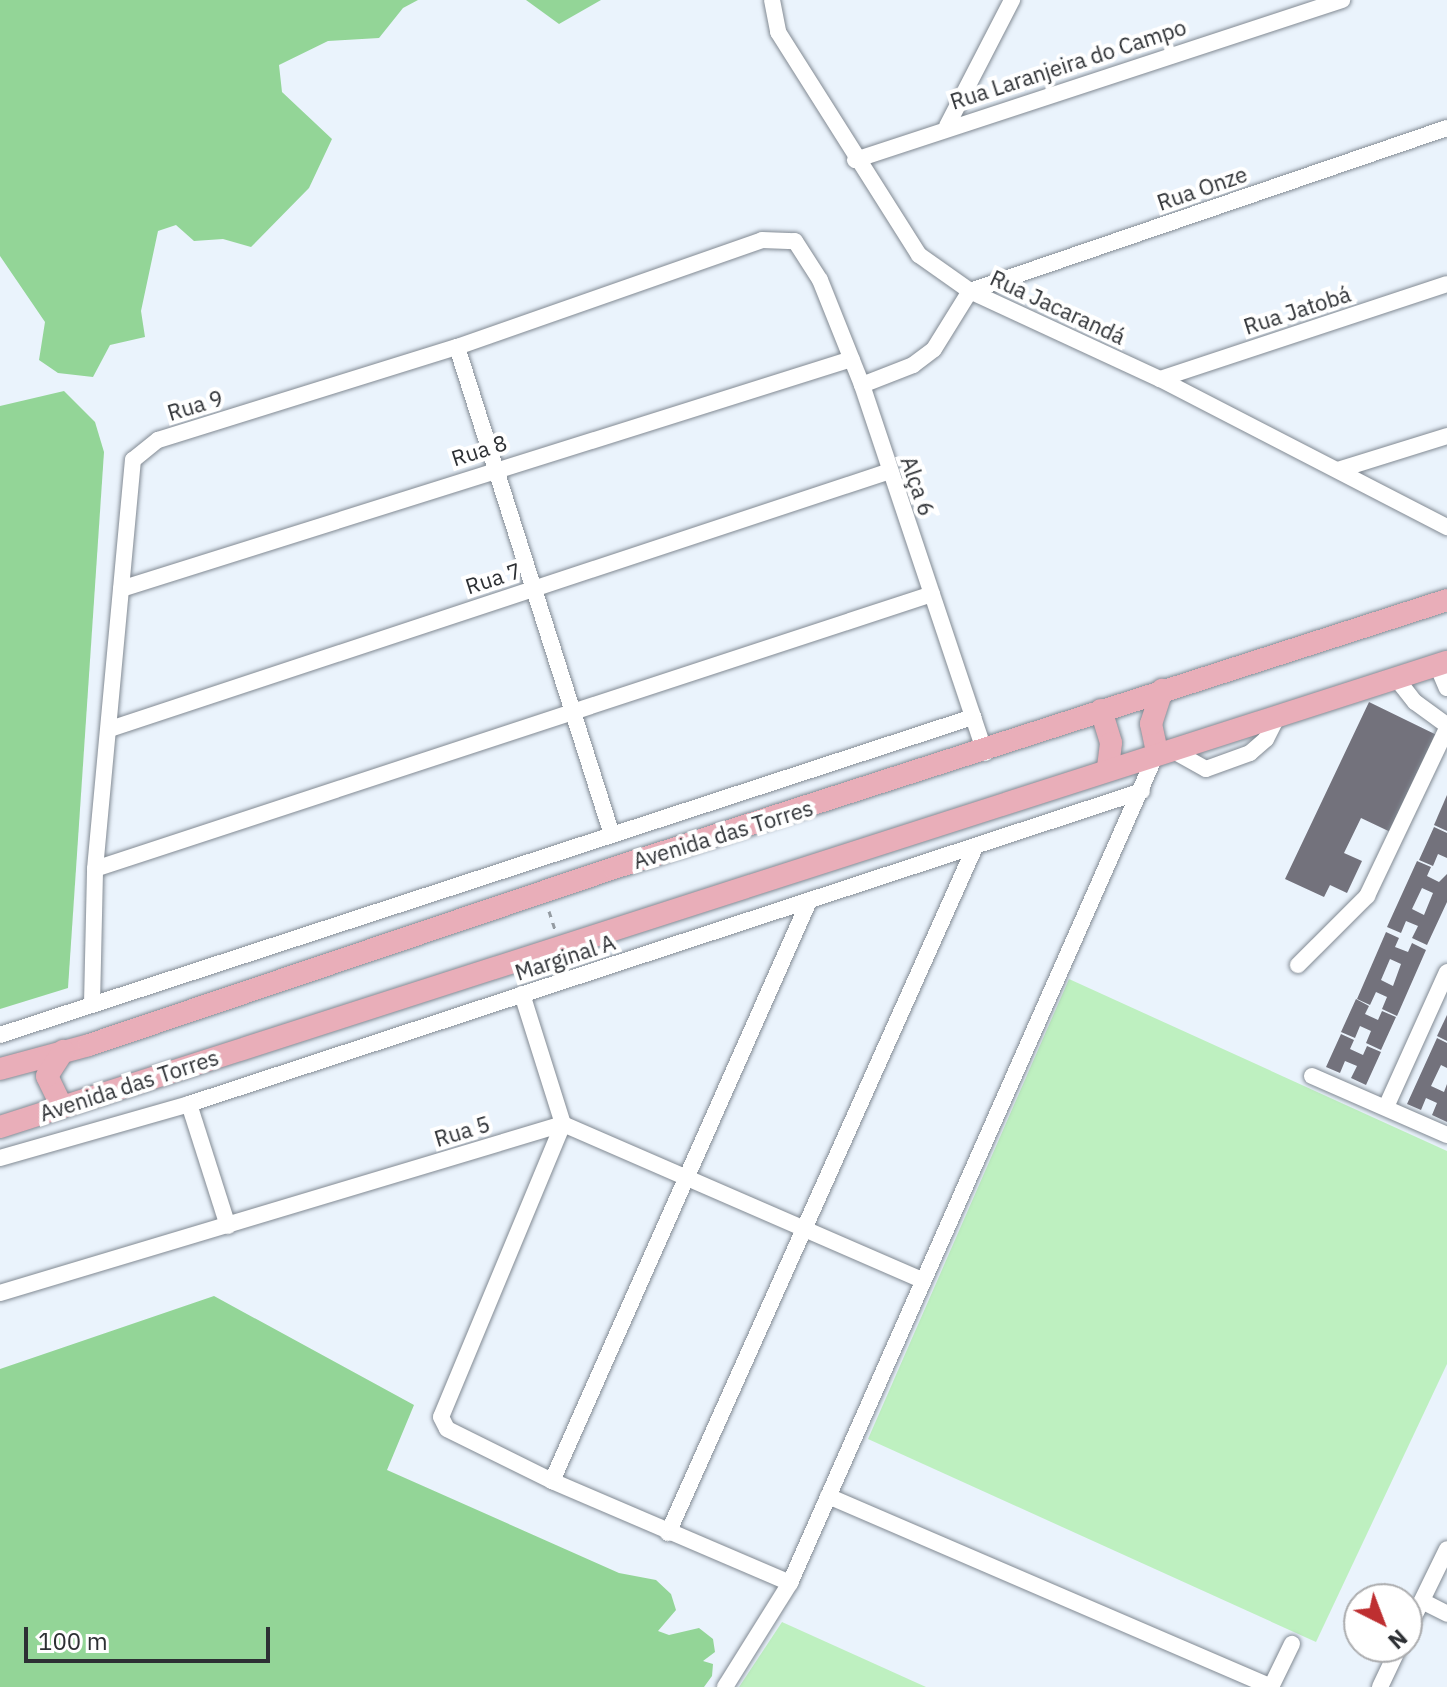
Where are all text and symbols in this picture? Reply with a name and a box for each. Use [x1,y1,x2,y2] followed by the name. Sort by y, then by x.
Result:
[947,13,1189,115] street label: Rua Laranjeira do Campo
[1153,160,1251,216] street label: Rua Onze
[986,264,1130,350] street label: Rua Jacarandá
[1240,280,1354,340] street label: Rua Jatobá
[164,384,226,426] street label: Rua 9
[448,429,510,471] street label: Rua 8
[896,453,940,519] street label: Alça 6
[462,557,524,599] street label: Rua 7
[630,794,816,874] street label: Avenida das Torres
[512,928,618,986] street label: Marginal A
[36,1044,222,1126] street label: Avenida das Torres
[431,1110,493,1152] street label: Rua 5
[1343,1583,1423,1663] north arrow
[28,1611,274,1661] scale bar
[1382,1624,1414,1656] text: N
[38,1625,108,1657] text: 100 m

